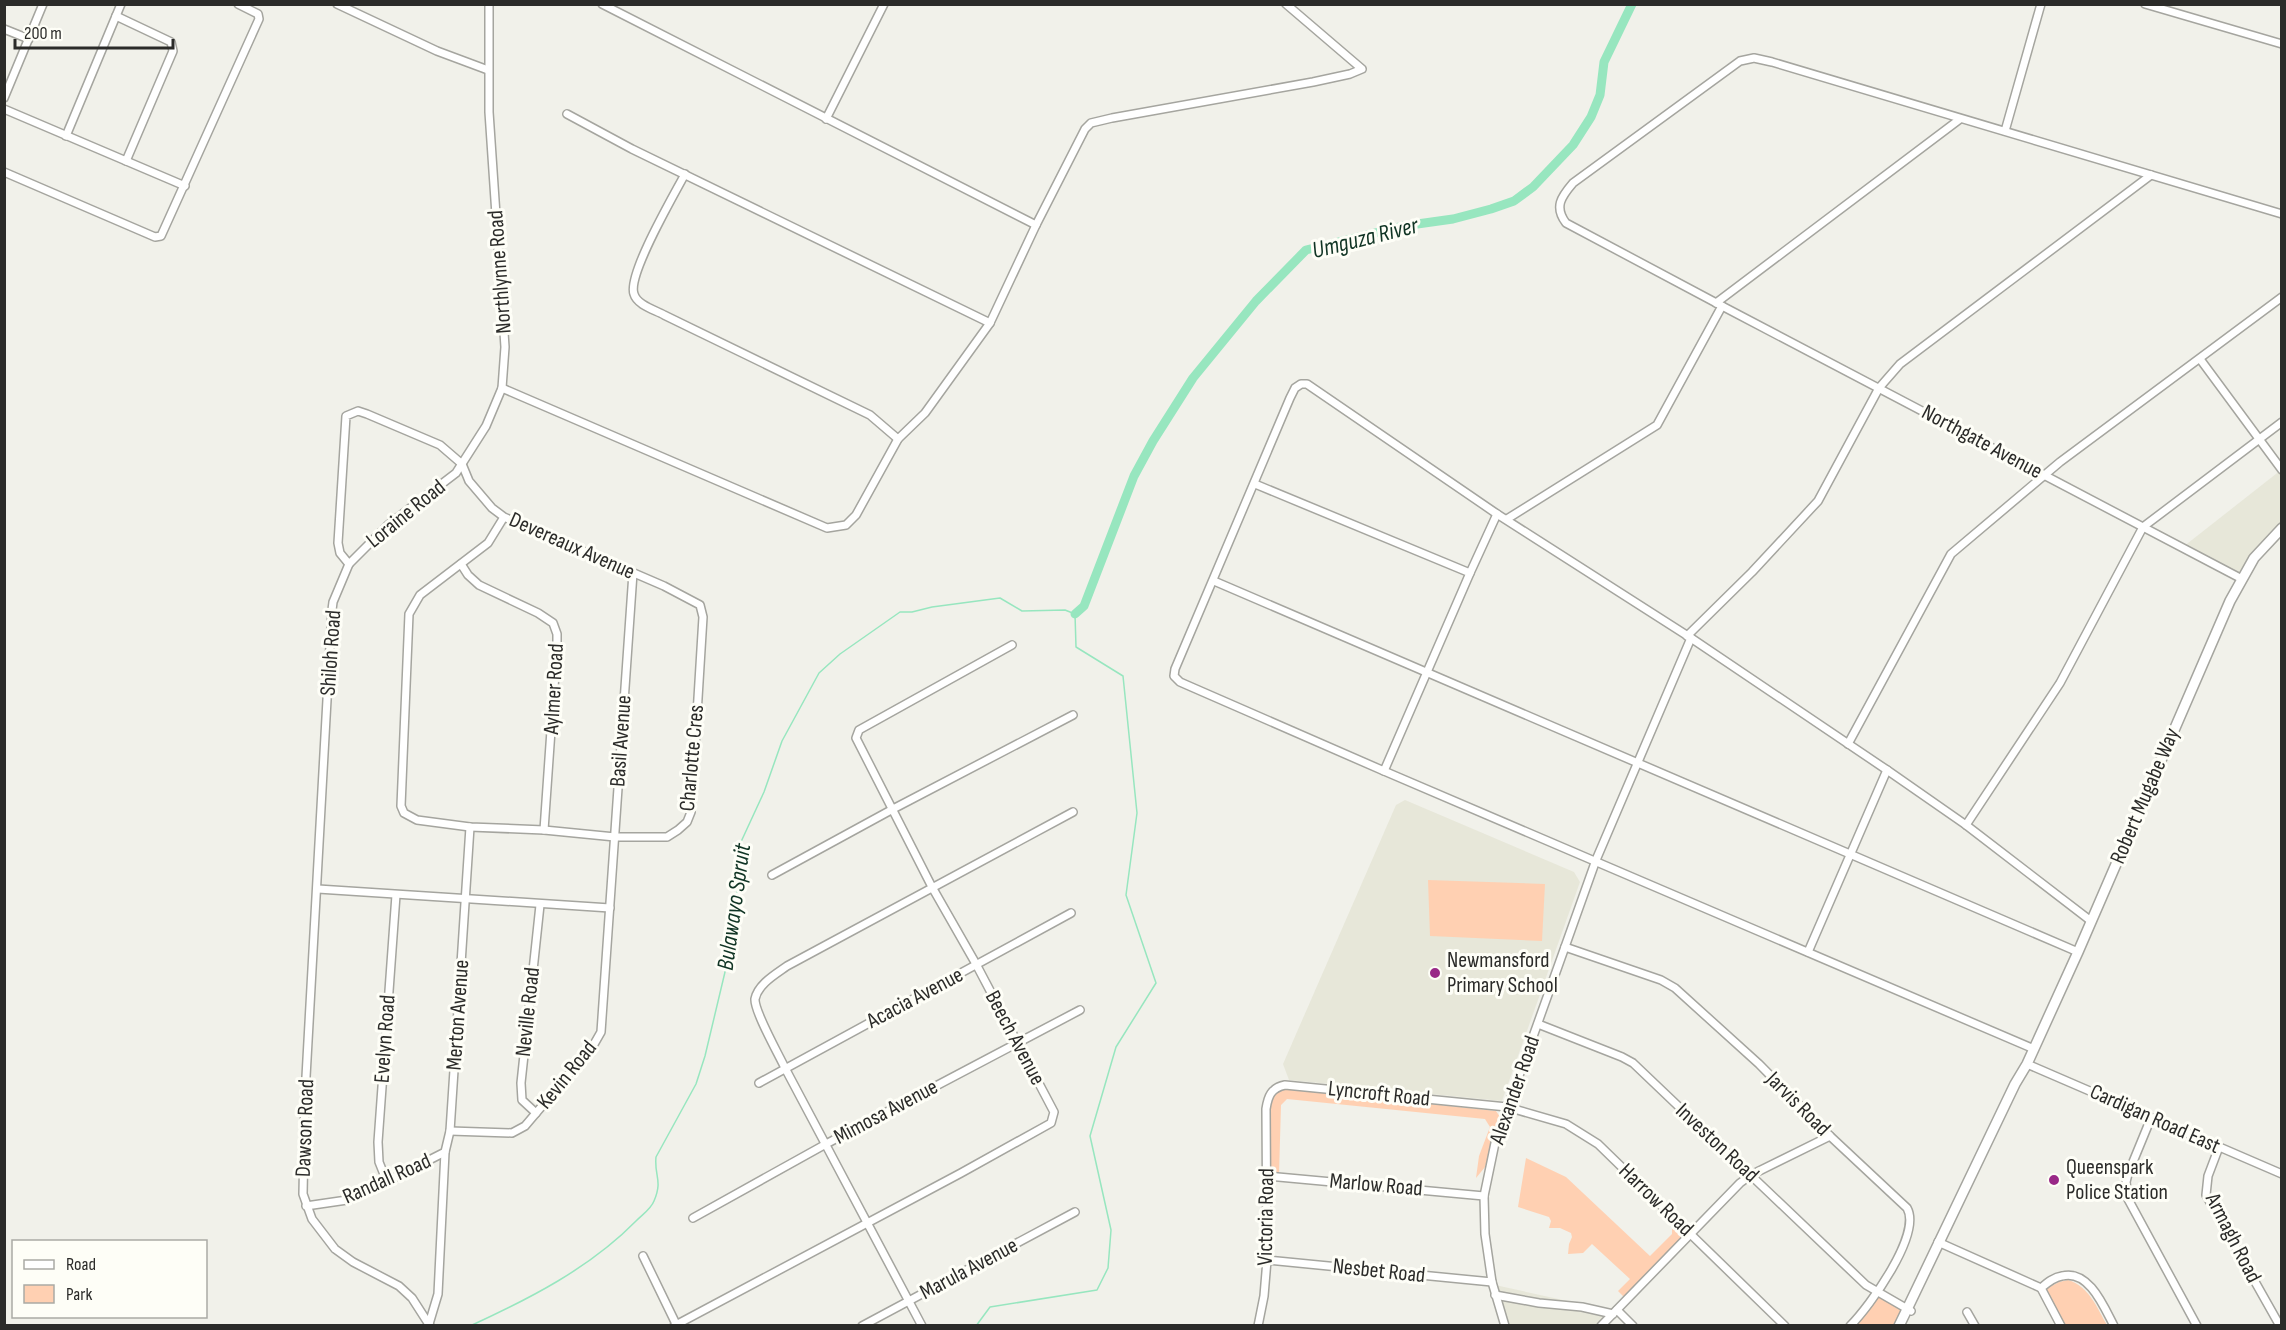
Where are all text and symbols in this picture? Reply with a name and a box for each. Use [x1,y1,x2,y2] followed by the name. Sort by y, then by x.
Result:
[15,12,172,50] scale bar
[24,23,62,44] text: 200 m
[482,209,518,335] street label: Northlynne Road
[1309,211,1422,265] water label: Umguza River
[1917,399,2047,485] street label: Northgate Avenue
[361,474,451,554] street label: Loraine Road
[505,506,639,586] street label: Devereaux Avenue
[315,609,347,697] street label: Shiloh Road
[538,643,570,736] street label: Aylmer Road
[604,694,638,788] street label: Basil Avenue
[674,703,710,812] street label: Charlotte Cres
[2104,724,2186,868] street label: Robert Mugabe Way
[711,841,757,972] water label: Bulawayo Spruit
[1447,947,1558,999] place label: Newmansford Primary School
[441,959,475,1071] street label: Merton Avenue
[861,961,968,1035] street label: Acacia Avenue
[510,966,546,1058] street label: Neville Road
[1428,966,1442,980] marker: Newmansford Primary School
[979,986,1051,1090] street label: Beech Avenue
[368,994,402,1084] street label: Evelyn Road
[1484,1032,1546,1149] street label: Alexander Road
[531,1035,603,1115] street label: Kevin Road
[1759,1065,1836,1142] street label: Jarvis Road
[829,1073,943,1151] street label: Mimosa Avenue
[1327,1075,1431,1113] street label: Lyncroft Road
[2086,1078,2225,1160] street label: Cardigan Road East
[290,1079,320,1177] street label: Dawson Road
[1670,1098,1764,1188] street label: Investon Road
[339,1148,435,1210] street label: Randall Road
[2066,1154,2168,1206] place label: Queenspark Police Station
[1613,1158,1699,1242] street label: Harrow Road
[1328,1167,1424,1203] street label: Marlow Road
[1252,1168,1280,1266] street label: Victoria Road
[2047,1173,2061,1187] marker: Queenspark Police Station
[2198,1188,2267,1287] street label: Armagh Road
[915,1232,1023,1306] street label: Marula Avenue
[12,1240,207,1318] legend
[1331,1253,1427,1289] street label: Nesbet Road
[66,1254,96,1275] text: Road
[66,1284,92,1305] text: Park

